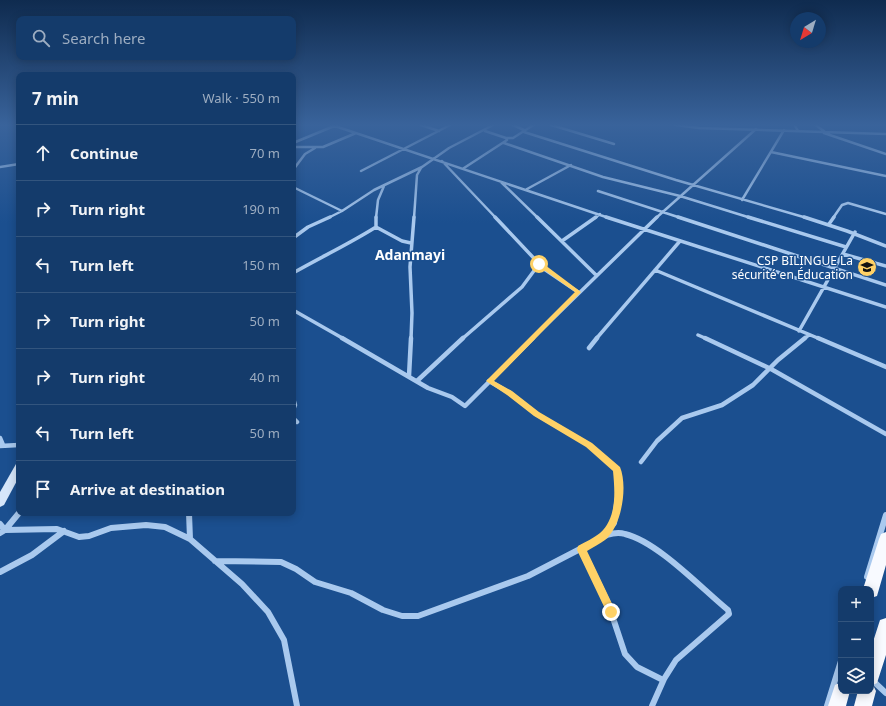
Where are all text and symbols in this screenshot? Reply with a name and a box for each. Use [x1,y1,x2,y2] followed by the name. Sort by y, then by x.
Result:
[790,12,826,48] north arrow
[16,16,296,60] search box
[30,27,52,49] icon: search
[62,28,145,48] text: Search here
[32,87,79,110] text: 7 min
[202,89,280,107] text: Walk · 550 m
[32,142,54,164] icon: ahead
[70,143,138,163] text: Continue
[250,144,280,162] text: 70 m
[32,198,54,220] icon: right
[70,199,145,219] text: Turn right
[242,200,280,218] text: 190 m
[375,245,445,264] district label: Adanmayi
[732,252,853,283] place label: CSP BILINGUE La sécurité en Éducation
[32,254,54,276] icon: left
[70,255,134,275] text: Turn left
[530,255,548,273] route start
[242,256,280,274] text: 150 m
[856,256,878,278] school or university icon: CSP BILINGUE La sécurité en Éducation
[32,310,54,332] icon: right
[70,311,145,331] text: Turn right
[250,312,280,330] text: 50 m
[32,366,54,388] icon: right
[70,367,145,387] text: Turn right
[250,368,280,386] text: 40 m
[32,422,54,444] icon: left
[70,423,134,443] text: Turn left
[250,424,280,442] text: 50 m
[32,478,54,500] icon: arrive
[70,479,225,499] text: Arrive at destination
[838,586,874,694] map controls
[838,586,874,622] button: +
[602,603,620,621] route end
[838,622,874,658] button: −
[838,658,874,694] button: layers

